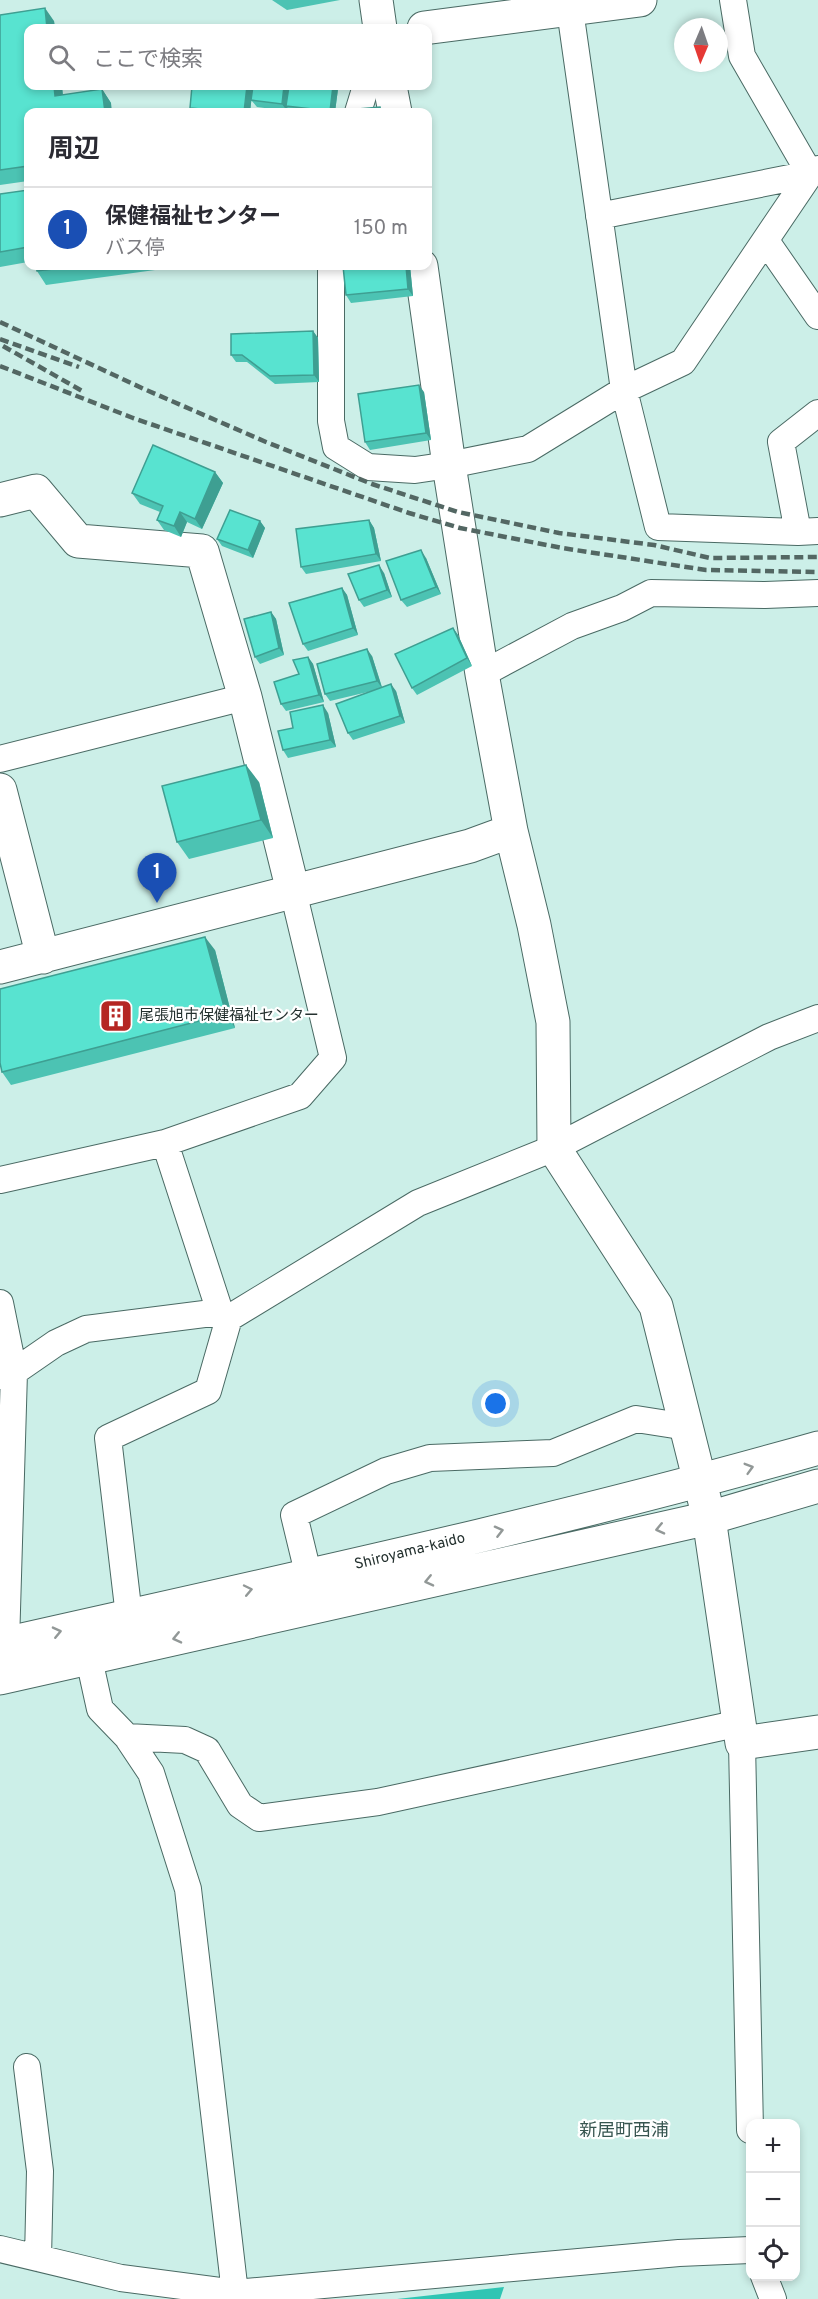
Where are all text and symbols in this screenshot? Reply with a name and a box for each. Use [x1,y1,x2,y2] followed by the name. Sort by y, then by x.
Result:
[674,18,728,72] north arrow
[24,24,432,90] search box
[45,41,78,74] icon: search
[93,47,203,74] text: ここで検索
[48,134,100,167] text: 周辺
[105,204,281,231] text: 保健福祉センター
[64,216,72,242] text: 1
[354,216,408,242] text: 150 m
[105,236,165,262] text: バス停
[138,854,176,903] pin: 1
[98,998,134,1034] building icon: 尾張旭市保健福祉センター
[139,1007,319,1026] place label: 尾張旭市保健福祉センター
[481,1389,510,1418] your location
[743,1463,754,1475] one-way arrow
[656,1522,666,1535] one-way arrow
[493,1525,503,1538] one-way arrow
[353,1529,467,1575] street label: Shiroyama-kaido
[424,1573,434,1586] one-way arrow
[242,1584,252,1597] one-way arrow
[52,1626,62,1639] one-way arrow
[173,1630,183,1643] one-way arrow
[746,2119,800,2281] map controls
[746,2119,800,2173] button: +
[579,2120,669,2143] district label: 新居町西浦
[746,2173,800,2227] button: −
[746,2227,800,2281] button: locate

